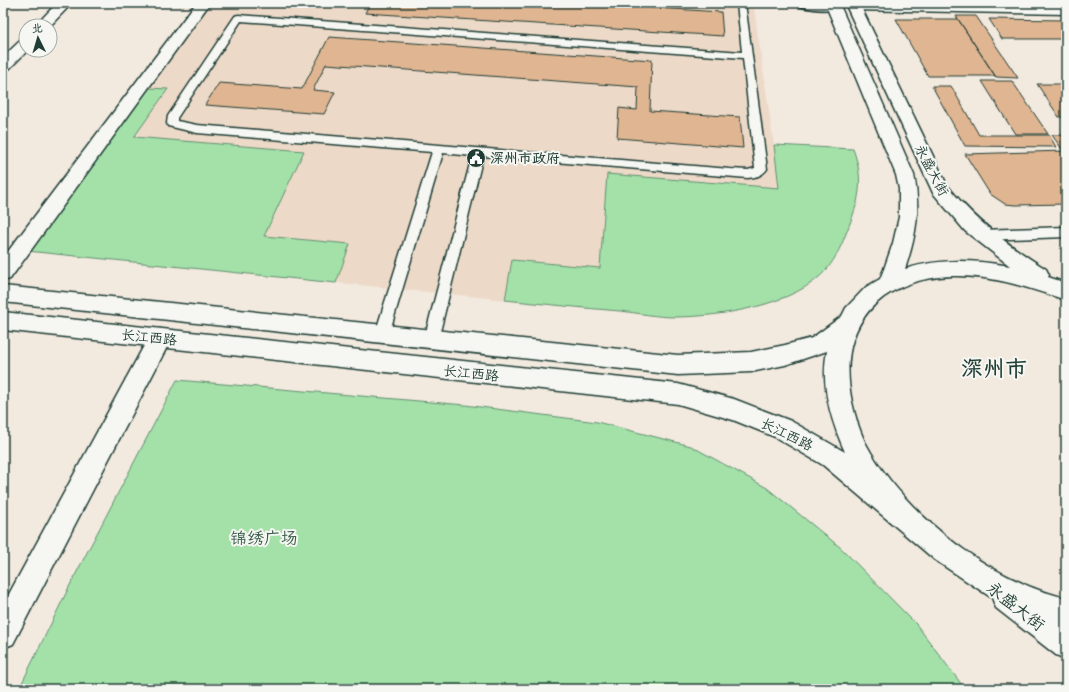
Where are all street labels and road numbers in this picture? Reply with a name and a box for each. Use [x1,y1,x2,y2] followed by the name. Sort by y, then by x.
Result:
[909,141,953,200] street label: 永盛大街
[120,325,178,351] street label: 长江西路
[442,361,500,387] street label: 长江西路
[757,414,816,456] street label: 长江西路
[981,576,1050,637] street label: 永盛大街

